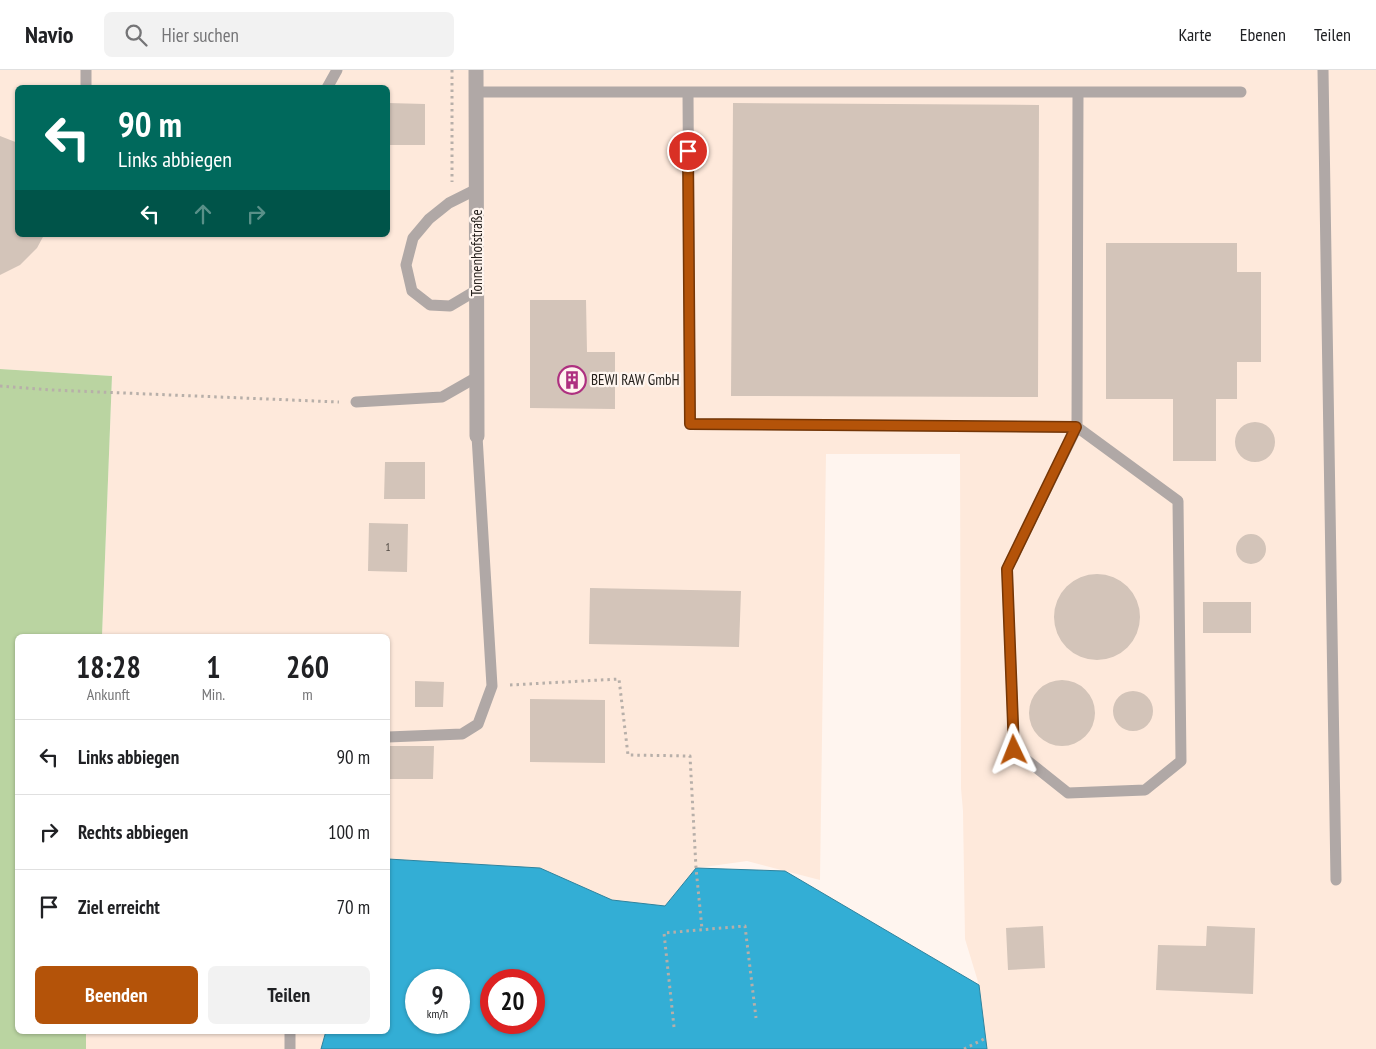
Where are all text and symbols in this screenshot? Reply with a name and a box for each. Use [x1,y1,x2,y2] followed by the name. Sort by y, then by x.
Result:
[104,12,454,57] search box
[25,19,74,50] text: Navio
[122,21,150,49] icon: search
[162,23,239,47] text: Hier suchen
[1178,23,1212,46] text: Karte
[1240,23,1286,46] text: Ebenen
[1314,23,1351,46] text: Teilen
[118,101,182,147] text: 90 m
[35,105,100,170] icon: left
[667,130,709,172] pin
[674,137,702,165] icon: arrive
[118,145,232,173] text: Links abbiegen
[136,200,164,228] icon: left
[189,200,217,228] icon: ahead
[242,200,270,228] icon: right
[467,209,486,297] street label: Tonnenhofstraße
[557,365,587,395] building icon: BEWI RAW GmbH
[591,370,680,389] place label: BEWI RAW GmbH
[385,539,391,554] house number: 1
[76,647,141,686] text: 18:28
[206,647,221,686] text: 1
[286,647,329,686] text: 260
[87,684,130,704] text: Ankunft
[202,684,225,704] text: Min.
[302,684,313,704] text: m
[987,723,1039,775] position arrow
[35,743,63,771] icon: left
[78,745,179,769] text: Links abbiegen
[337,745,370,769] text: 90 m
[35,818,63,846] icon: right
[78,820,188,844] text: Rechts abbiegen
[328,820,370,844] text: 100 m
[35,893,63,921] icon: arrive
[78,895,160,919] text: Ziel erreicht
[337,895,370,919] text: 70 m
[35,966,198,1024] button: Beenden
[208,966,370,1024] button: Teilen
[480,969,545,1034] speed limit sign: 20
[432,979,443,1011] text: 9
[427,1006,448,1021] text: km/h

